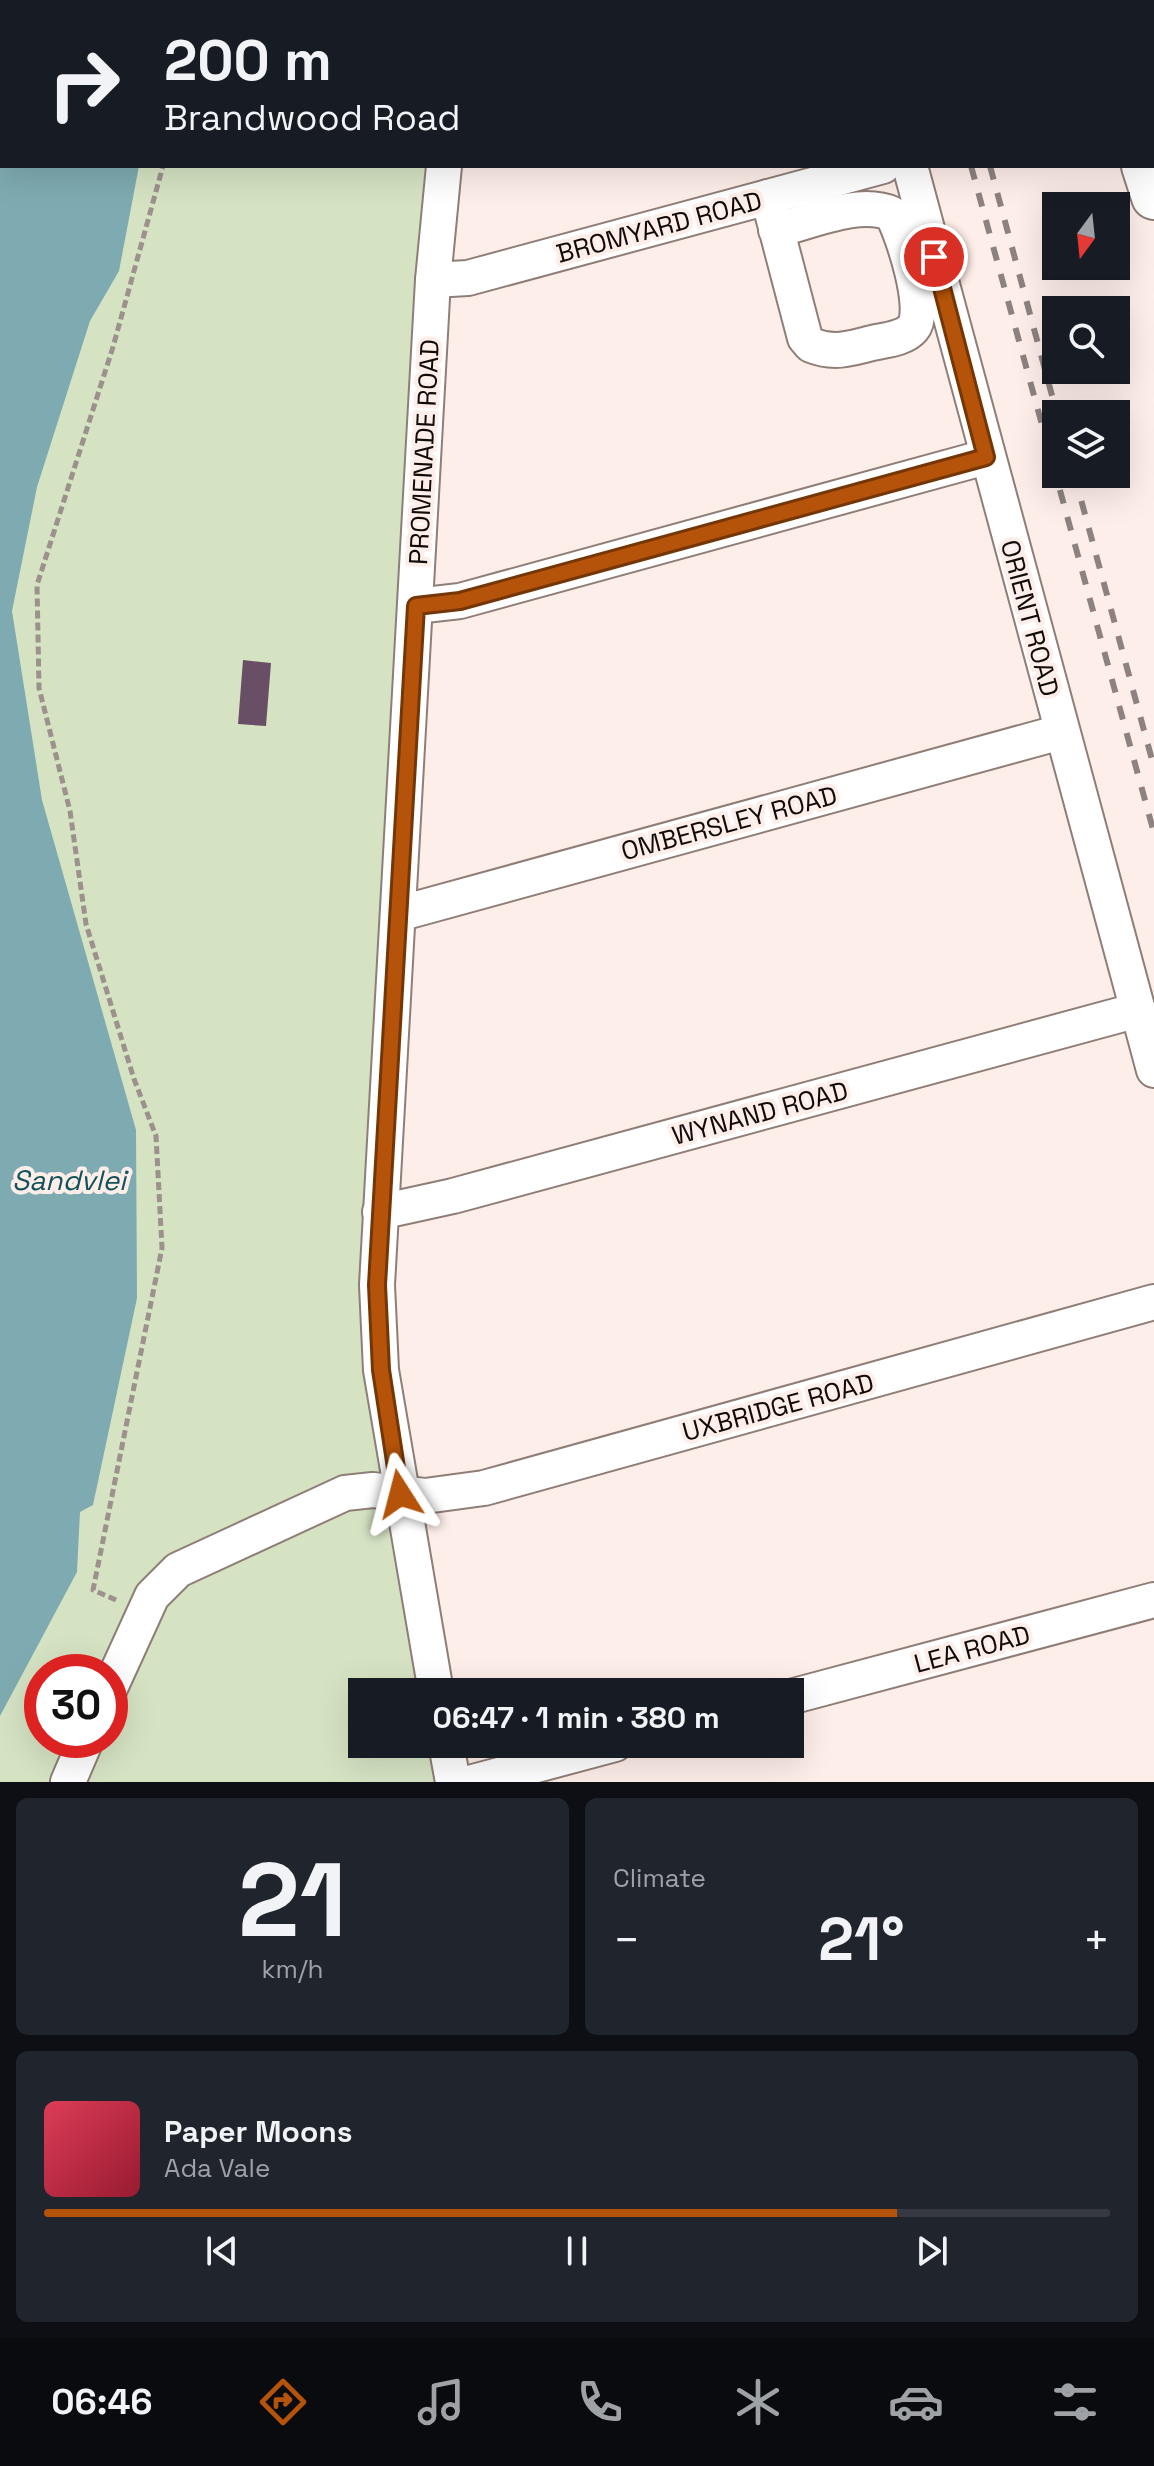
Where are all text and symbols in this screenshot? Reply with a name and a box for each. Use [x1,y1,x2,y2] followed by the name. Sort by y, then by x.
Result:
[164,25,332,96] text: 200 m
[32,32,136,136] icon: right
[164,95,460,141] text: Brandwood Road
[553,183,765,271] street label: BROMYARD ROAD
[1042,192,1130,280] north arrow
[1042,192,1130,488] map controls
[900,223,968,291] pin
[912,235,956,279] icon: arrive
[1042,296,1130,384] button: search
[401,338,447,566] street label: PROMENADE ROAD
[1042,400,1130,488] button: layers
[993,536,1067,700] street label: ORIENT ROAD
[617,778,841,868] street label: OMBERSLEY ROAD
[668,1073,852,1153] street label: WYNAND ROAD
[12,1162,129,1198] water label: Sandvlei
[679,1365,877,1449] street label: UXBRIDGE ROAD
[358,1452,442,1536] position arrow
[910,1617,1034,1681] street label: LEA ROAD
[24,1654,128,1758] speed limit sign: 30
[432,1698,720,1737] text: 06:47 · 1 min · 380 m
[238,1834,347,1966] text: 21
[613,1861,706,1895] text: Climate
[818,1901,905,1978] text: 21°
[613,1912,640,1968] text: −
[1083,1912,1110,1968] text: +
[262,1952,323,1986] text: km/h
[164,2112,353,2151] text: Paper Moons
[164,2151,270,2185] text: Ada Vale
[200,2229,244,2273] icon: previous
[555,2229,599,2273] icon: pause
[910,2229,954,2273] icon: next
[255,2374,311,2430] icon: directions
[413,2374,469,2430] icon: music
[572,2374,628,2430] icon: phone
[730,2374,786,2430] icon: climate
[888,2374,944,2430] icon: car
[1047,2374,1103,2430] icon: filters
[51,2379,153,2425] text: 06:46

